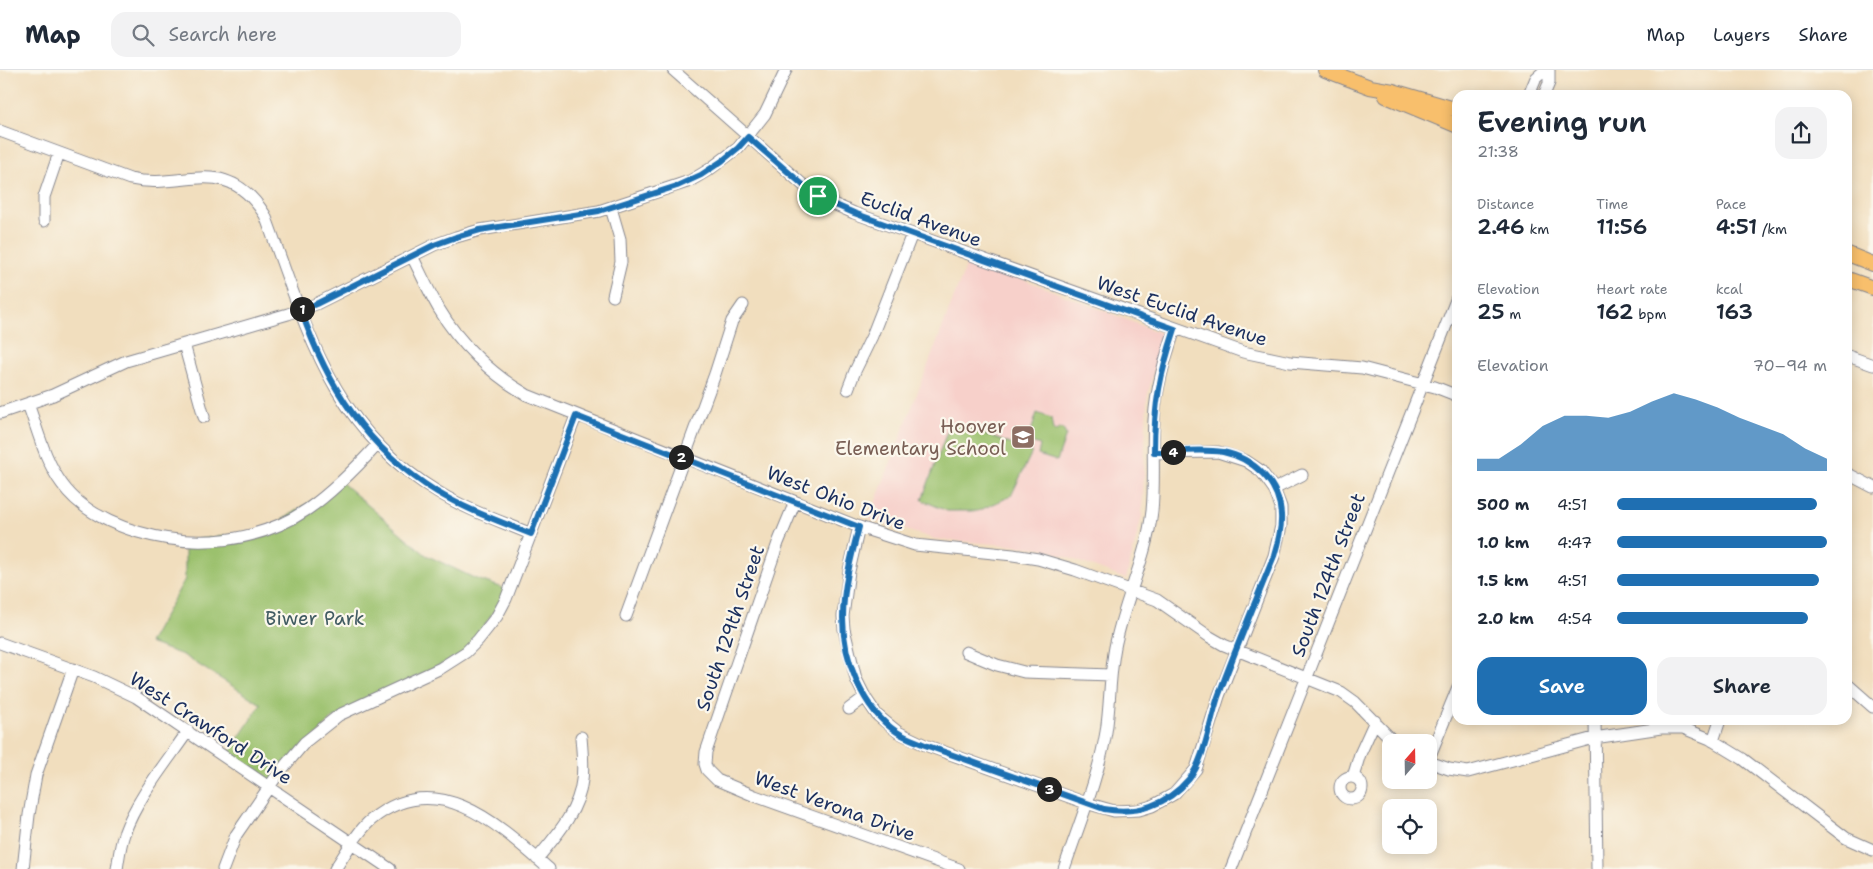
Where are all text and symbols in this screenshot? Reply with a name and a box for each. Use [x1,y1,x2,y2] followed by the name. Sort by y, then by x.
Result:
[111,12,461,57] search box
[25,19,81,51] text: Map
[129,21,157,49] icon: search
[169,22,277,47] text: Search here
[1647,23,1685,47] text: Map
[1713,23,1770,47] text: Layers
[1798,23,1848,47] text: Share
[1477,103,1647,141] text: Evening run
[1775,107,1827,159] button: share
[1477,141,1519,162] text: 21:38
[797,175,839,217] pin
[804,182,832,210] icon: arrive
[857,185,985,253] street label: Euclid Avenue
[1477,195,1534,213] text: Distance
[1596,195,1628,213] text: Time
[1716,195,1746,213] text: Pace
[1477,213,1525,241] text: 2.46
[1596,213,1648,241] text: 11:56
[1716,213,1757,241] text: 4:51
[1525,220,1549,238] text: km
[1757,220,1787,238] text: /km
[1093,270,1271,352] street label: West Euclid Avenue
[1477,280,1540,298] text: Elevation
[1596,280,1668,298] text: Heart rate
[1716,280,1743,298] text: kcal
[290,296,314,322] pin: 1
[1477,298,1505,326] text: 25
[1596,298,1634,326] text: 162
[1716,298,1753,326] text: 163
[299,300,306,318] text: 1
[1505,305,1521,323] text: m
[1634,305,1667,323] text: bpm
[1477,355,1549,376] text: Elevation
[1753,355,1827,376] text: 70–94 m
[835,414,1006,461] place label: Hoover Elementary School
[1010,424,1036,450] school or university icon: Hoover Elementary School
[1160,440,1186,464] pin: 4
[1169,443,1178,461] text: 4
[668,444,694,470] pin: 2
[677,448,686,466] text: 2
[763,460,909,536] street label: West Ohio Drive
[1285,490,1371,660] street label: South 124th Street
[1477,494,1529,515] text: 500 m
[1557,494,1587,515] text: 4:51
[1477,532,1529,553] text: 1.0 km
[1557,532,1592,553] text: 4:47
[690,542,770,714] street label: South 129th Street
[1477,570,1529,591] text: 1.5 km
[1557,570,1587,591] text: 4:51
[265,606,365,631] park label: Biwer Park
[1477,608,1534,629] text: 2.0 km
[1557,608,1592,629] text: 4:54
[1477,657,1647,715] button: Save
[1657,657,1827,715] button: Share
[125,666,297,790] street label: West Crawford Drive
[1382,734,1438,789] north arrow
[1382,734,1437,854] map controls
[751,765,919,847] street label: West Verona Drive
[1036,776,1062,802] pin: 3
[1045,780,1054,798] text: 3
[1382,799,1437,854] button: locate

